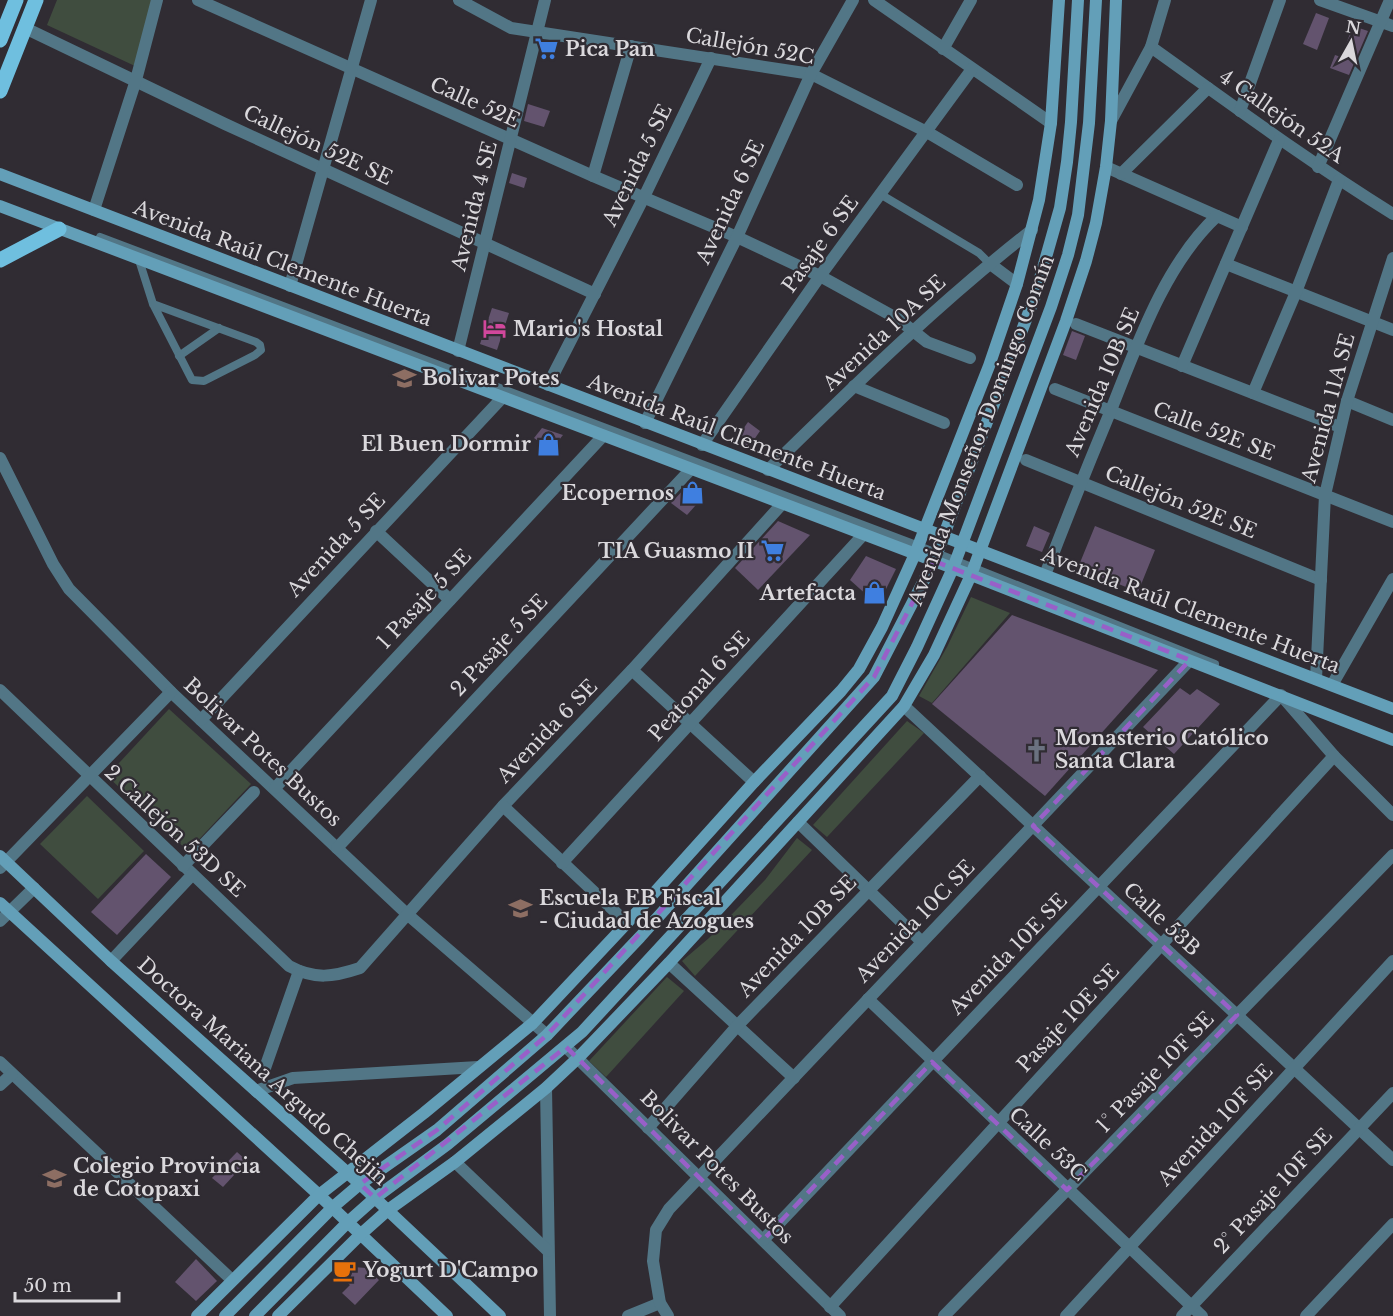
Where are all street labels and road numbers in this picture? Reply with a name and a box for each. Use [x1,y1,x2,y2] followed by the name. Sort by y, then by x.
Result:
[684,23,816,69] street label: Callejón 52C
[1215,64,1349,168] street label: 4 Callejón 52A
[426,72,524,132] street label: Calle 52E
[240,100,396,190] street label: Callejón 52E SE
[597,100,677,231] street label: Avenida 5 SE
[690,136,769,269] street label: Avenida 6 SE
[446,139,502,274] street label: Avenida 4 SE
[777,191,863,297] street label: Pasaje 6 SE
[130,195,436,331] street label: Avenida Raúl Clemente Huerta
[903,251,1059,609] street label: Avenida Monseñor Domingo Comín
[817,270,950,397] street label: Avenida 10A SE
[1059,304,1144,461] street label: Avenida 10B SE
[1296,331,1359,486] street label: Avenida 11A SE
[584,369,890,505] street label: Avenida Raúl Clemente Huerta
[1150,397,1278,465] street label: Calle 52E SE
[1102,461,1260,543] street label: Callejón 52E SE
[281,488,390,602] street label: Avenida 5 SE
[1038,542,1344,678] street label: Avenida Raúl Clemente Huerta
[372,544,476,654] street label: 1 Pasaje 5 SE
[446,589,552,701] street label: 2 Pasaje 5 SE
[643,626,755,746] street label: Peatonal 6 SE
[179,673,347,831] street label: Bolivar Potes Bustos
[491,674,602,788] street label: Avenida 6 SE
[100,760,250,902] street label: 2 Callejón 53D SE
[850,855,979,988] street label: Avenida 10C SE
[732,870,861,1003] street label: Avenida 10B SE
[1119,877,1205,961] street label: Calle 53B
[943,888,1072,1020] street label: Avenida 10E SE
[133,952,393,1190] street label: Doctora Mariana Argudo Chejin
[1012,959,1124,1077] street label: Pasaje 10E SE
[1091,1007,1219,1137] street label: 1° Pasaje 10F SE
[1152,1059,1277,1191] street label: Avenida 10F SE
[635,1085,799,1249] street label: Bolivar Potes Bustos
[1004,1102,1092,1186] street label: Calle 53C
[1209,1124,1337,1258] street label: 2° Pasaje 10F SE

